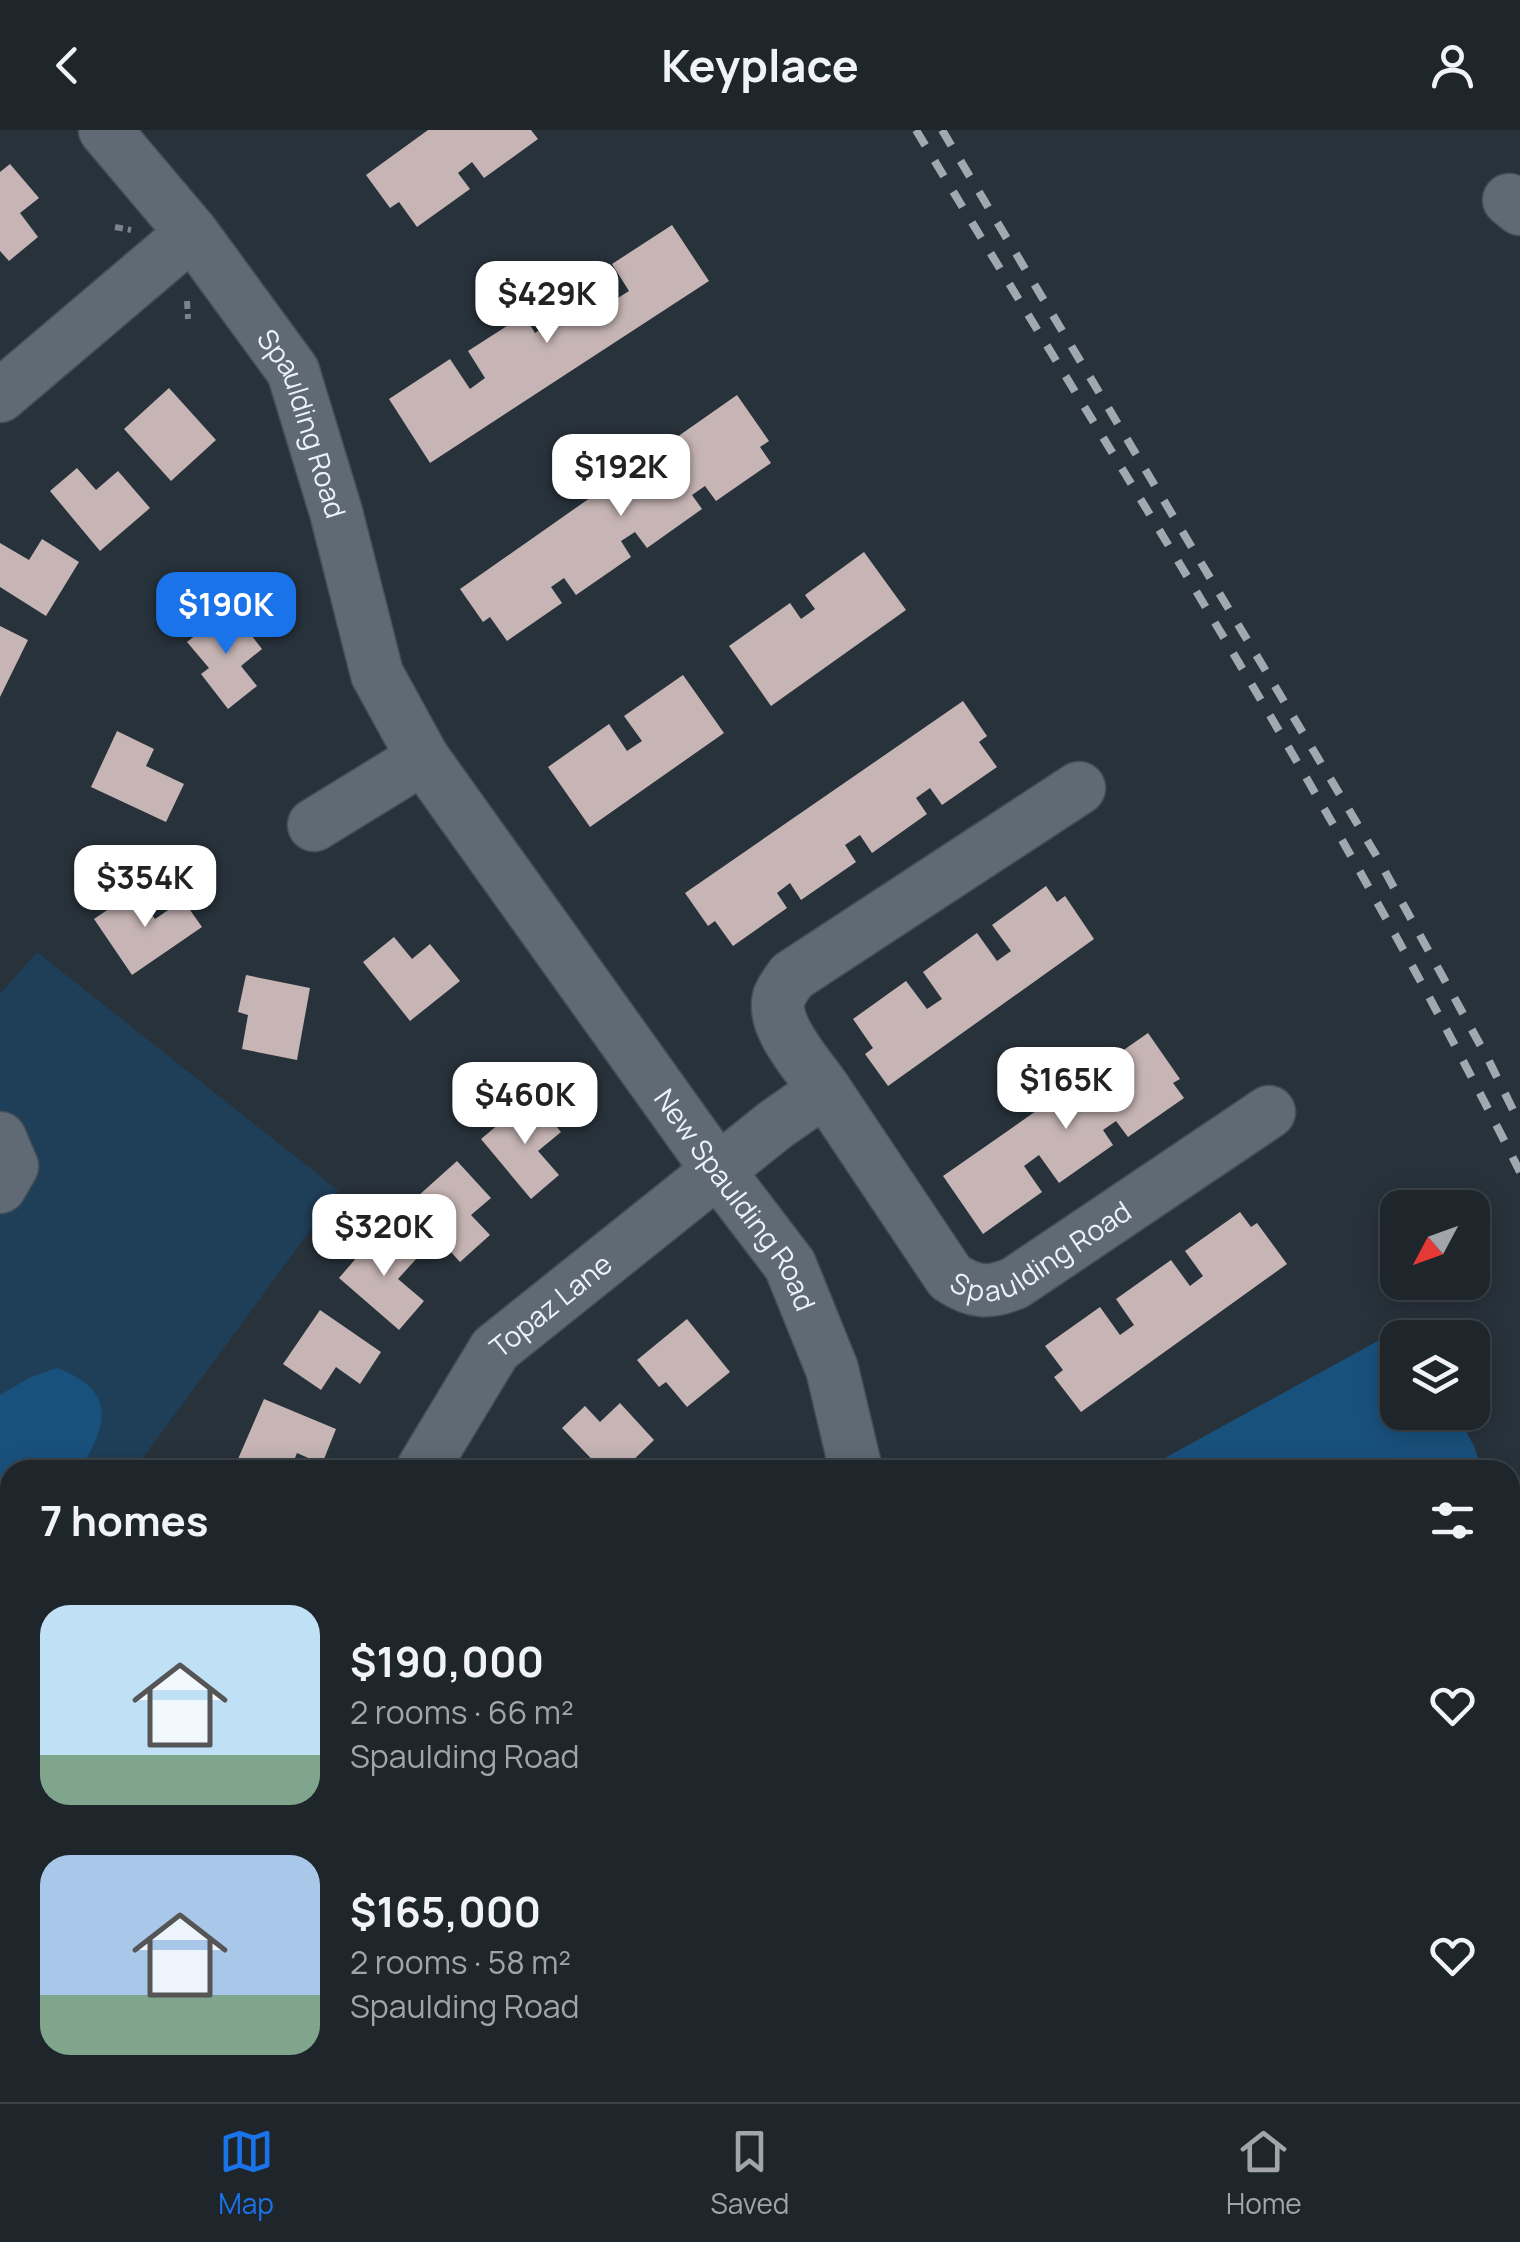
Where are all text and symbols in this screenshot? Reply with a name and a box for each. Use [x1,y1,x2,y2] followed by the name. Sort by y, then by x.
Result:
[661,34,859,96] text: Keyplace
[40,38,95,93] icon: back
[1425,38,1480,93] icon: person
[477,261,617,346] pin: $429K
[497,271,597,315] text: $429K
[249,321,356,523] street label: Spaulding Road
[551,434,691,519] pin: $192K
[574,444,668,488] text: $192K
[156,572,296,657] pin: $190K
[178,582,274,626] text: $190K
[75,845,215,930] pin: $354K
[96,855,194,899] text: $354K
[996,1047,1136,1132] pin: $165K
[1019,1057,1113,1101] text: $165K
[455,1062,595,1147] pin: $460K
[474,1072,576,1116] text: $460K
[646,1081,825,1316] street label: New Spaulding Road
[1380,1190,1490,1300] north arrow
[1380,1190,1490,1430] map controls
[944,1192,1138,1310] street label: Spaulding Road
[314,1194,454,1279] pin: $320K
[334,1204,434,1248] text: $320K
[481,1244,619,1365] street label: Topaz Lane
[1380,1320,1490,1430] button: layers
[40,1491,208,1549] text: 7 homes
[1425,1493,1480,1548] icon: filters
[350,1632,544,1690] text: $190,000
[120,1645,240,1765] icon: home
[1425,1678,1480,1733] icon: heart
[350,1690,574,1734] text: 2 rooms · 66 m²
[350,1734,580,1778] text: Spaulding Road
[350,1882,541,1940] text: $165,000
[120,1895,240,2015] icon: home
[1425,1928,1480,1983] icon: heart
[350,1940,571,1984] text: 2 rooms · 58 m²
[350,1984,580,2028] text: Spaulding Road
[218,2124,274,2222] tab: Map
[711,2124,789,2222] tab: Saved
[1226,2124,1302,2222] tab: Home

